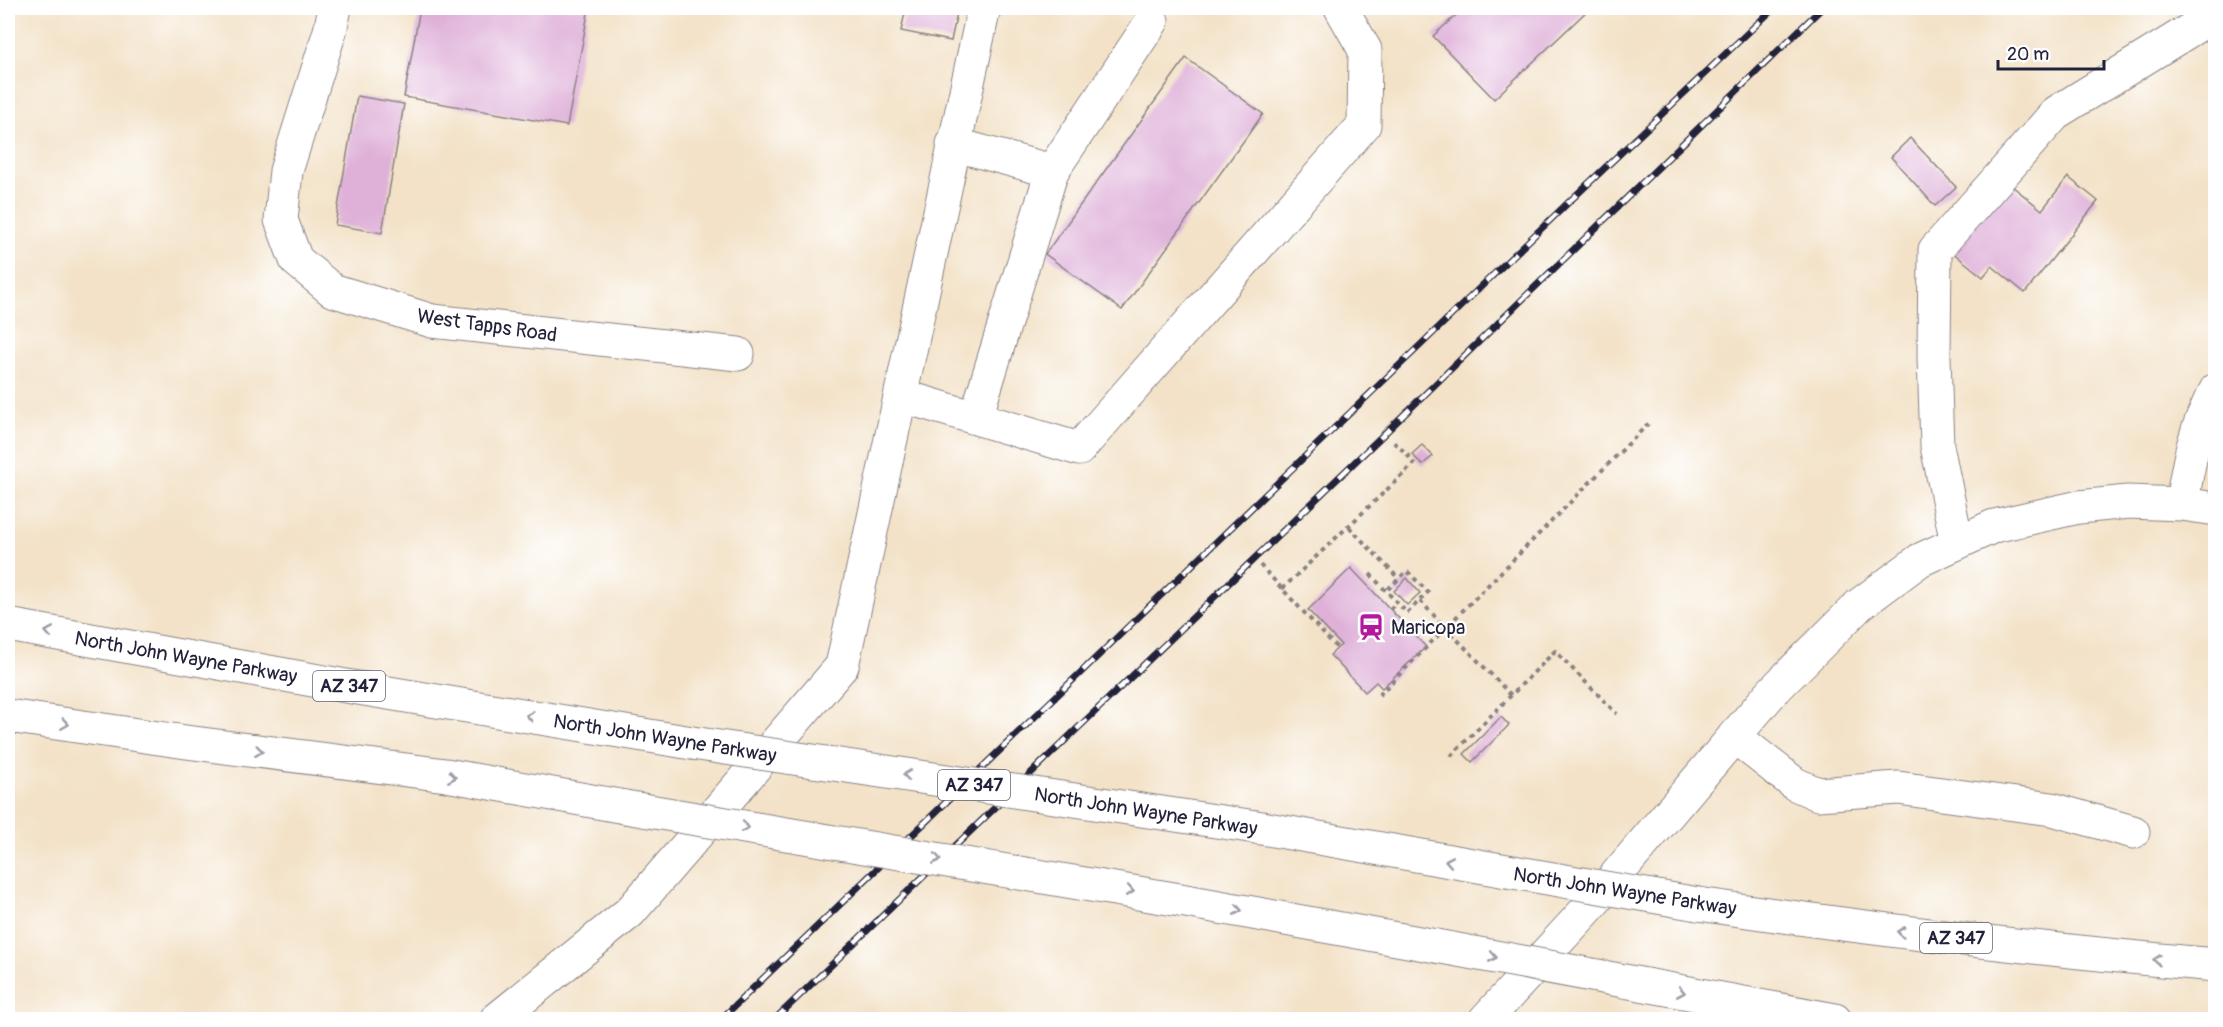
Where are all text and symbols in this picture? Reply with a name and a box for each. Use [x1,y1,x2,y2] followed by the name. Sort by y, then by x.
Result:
[1998,33,2104,71] scale bar
[2007,43,2049,66] text: 20 m
[415,303,559,348] street label: West Tapps Road
[1356,612,1386,642] station icon: Maricopa
[1391,615,1465,640] place label: Maricopa
[73,626,299,689] street label: North John Wayne Parkway
[44,627,53,639] one-way arrow
[313,671,385,701] road number: AZ 347
[552,709,779,769] street label: North John Wayne Parkway
[526,711,535,723] one-way arrow
[61,718,70,730] one-way arrow
[254,745,263,757] one-way arrow
[447,770,456,782] one-way arrow
[903,770,912,782] one-way arrow
[938,770,1010,800] road number: AZ 347
[1033,782,1260,842] street label: North John Wayne Parkway
[740,820,750,832] one-way arrow
[932,852,942,865] one-way arrow
[1445,855,1455,868] one-way arrow
[1512,862,1739,922] street label: North John Wayne Parkway
[1125,885,1134,897] one-way arrow
[1232,903,1242,916] one-way arrow
[1920,923,1992,953] road number: AZ 347
[1896,926,1905,939] one-way arrow
[1488,950,1498,963] one-way arrow
[2153,954,2162,967] one-way arrow
[1677,985,1686,997] one-way arrow

